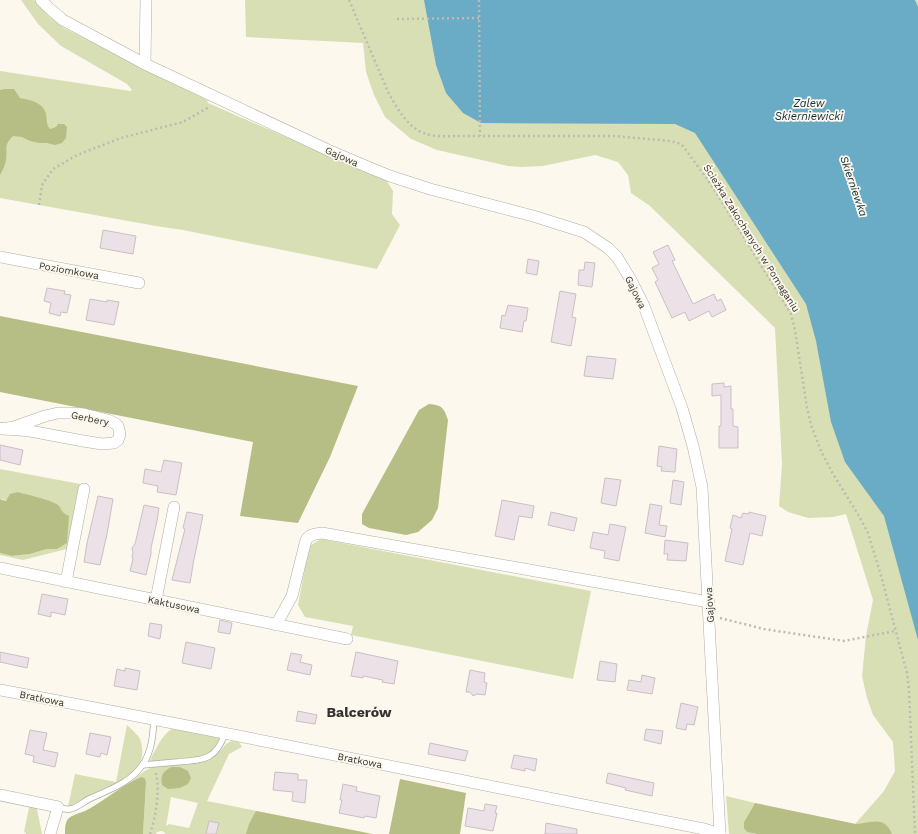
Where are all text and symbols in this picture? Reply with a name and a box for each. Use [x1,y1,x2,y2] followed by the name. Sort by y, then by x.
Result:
[775,97,844,123] water label: Zalew Skierniewicki
[323,144,360,169] street label: Gajowa
[837,154,870,218] water label: Skierniewka
[701,162,802,314] street label: Ścieżka Zakochanych w Pomaganiu
[38,260,100,281] street label: Poziomkowa
[623,274,648,311] street label: Gajowa
[70,409,111,428] street label: Gerbery
[703,587,716,623] street label: Gajowa
[147,594,201,615] street label: Kaktusowa
[19,689,66,708] street label: Bratkowa
[326,704,392,720] district label: Balcerów
[337,751,384,770] street label: Bratkowa

